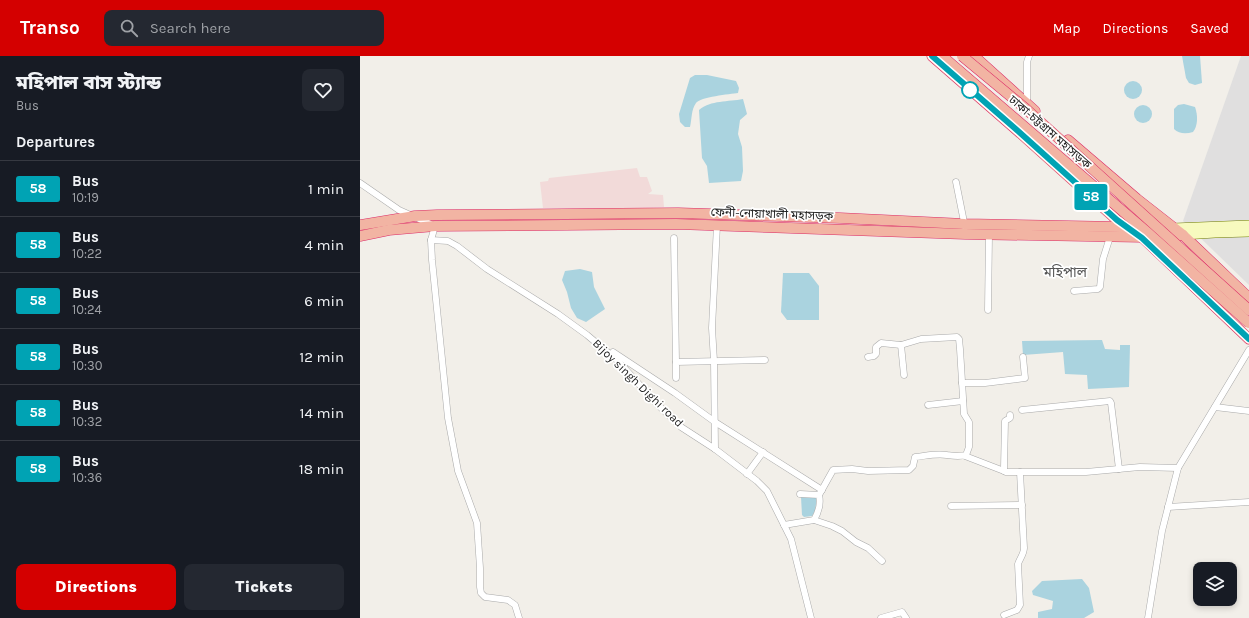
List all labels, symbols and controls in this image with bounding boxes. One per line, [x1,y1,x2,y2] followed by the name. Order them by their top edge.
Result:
[104,10,384,46] search box
[20,17,80,39] text: Transo
[118,17,140,39] icon: search
[150,19,230,37] text: Search here
[1053,20,1081,37] text: Map
[1103,20,1168,37] text: Directions
[1190,20,1229,37] text: Saved
[302,69,344,111] button: heart
[16,72,161,94] text: মহিপাল বাস স্ট্যান্ড
[961,81,979,99] unlabelled marker
[1005,91,1095,172] street label: ঢাকা-চট্টগ্রাম মহাসড়ক
[16,98,39,113] text: Bus
[16,133,95,151] text: Departures
[72,172,99,190] text: Bus
[29,180,47,197] text: 58
[308,180,344,198] text: 1 min
[1073,184,1109,210] line badge: 58
[1082,188,1100,205] text: 58
[72,190,99,205] text: 10:19
[710,204,834,223] street label: ফেনী-নোয়াখালী মহাসড়ক
[72,228,99,246] text: Bus
[29,236,47,253] text: 58
[305,236,344,254] text: 4 min
[72,246,102,261] text: 10:22
[1042,264,1088,281] district label: মহিপাল
[72,284,99,302] text: Bus
[29,292,47,309] text: 58
[304,292,344,310] text: 6 min
[72,302,102,317] text: 10:24
[590,336,686,430] street label: Bijoy singh Dighi road
[72,340,99,358] text: Bus
[29,348,47,365] text: 58
[299,348,344,366] text: 12 min
[72,358,102,373] text: 10:30
[72,396,99,414] text: Bus
[29,404,47,421] text: 58
[300,404,344,422] text: 14 min
[72,414,102,429] text: 10:32
[72,452,99,470] text: Bus
[29,460,47,477] text: 58
[299,460,344,478] text: 18 min
[72,470,102,485] text: 10:36
[1193,562,1237,606] map controls
[1193,562,1237,606] button: layers
[16,564,176,610] button: Directions
[184,564,344,610] button: Tickets

